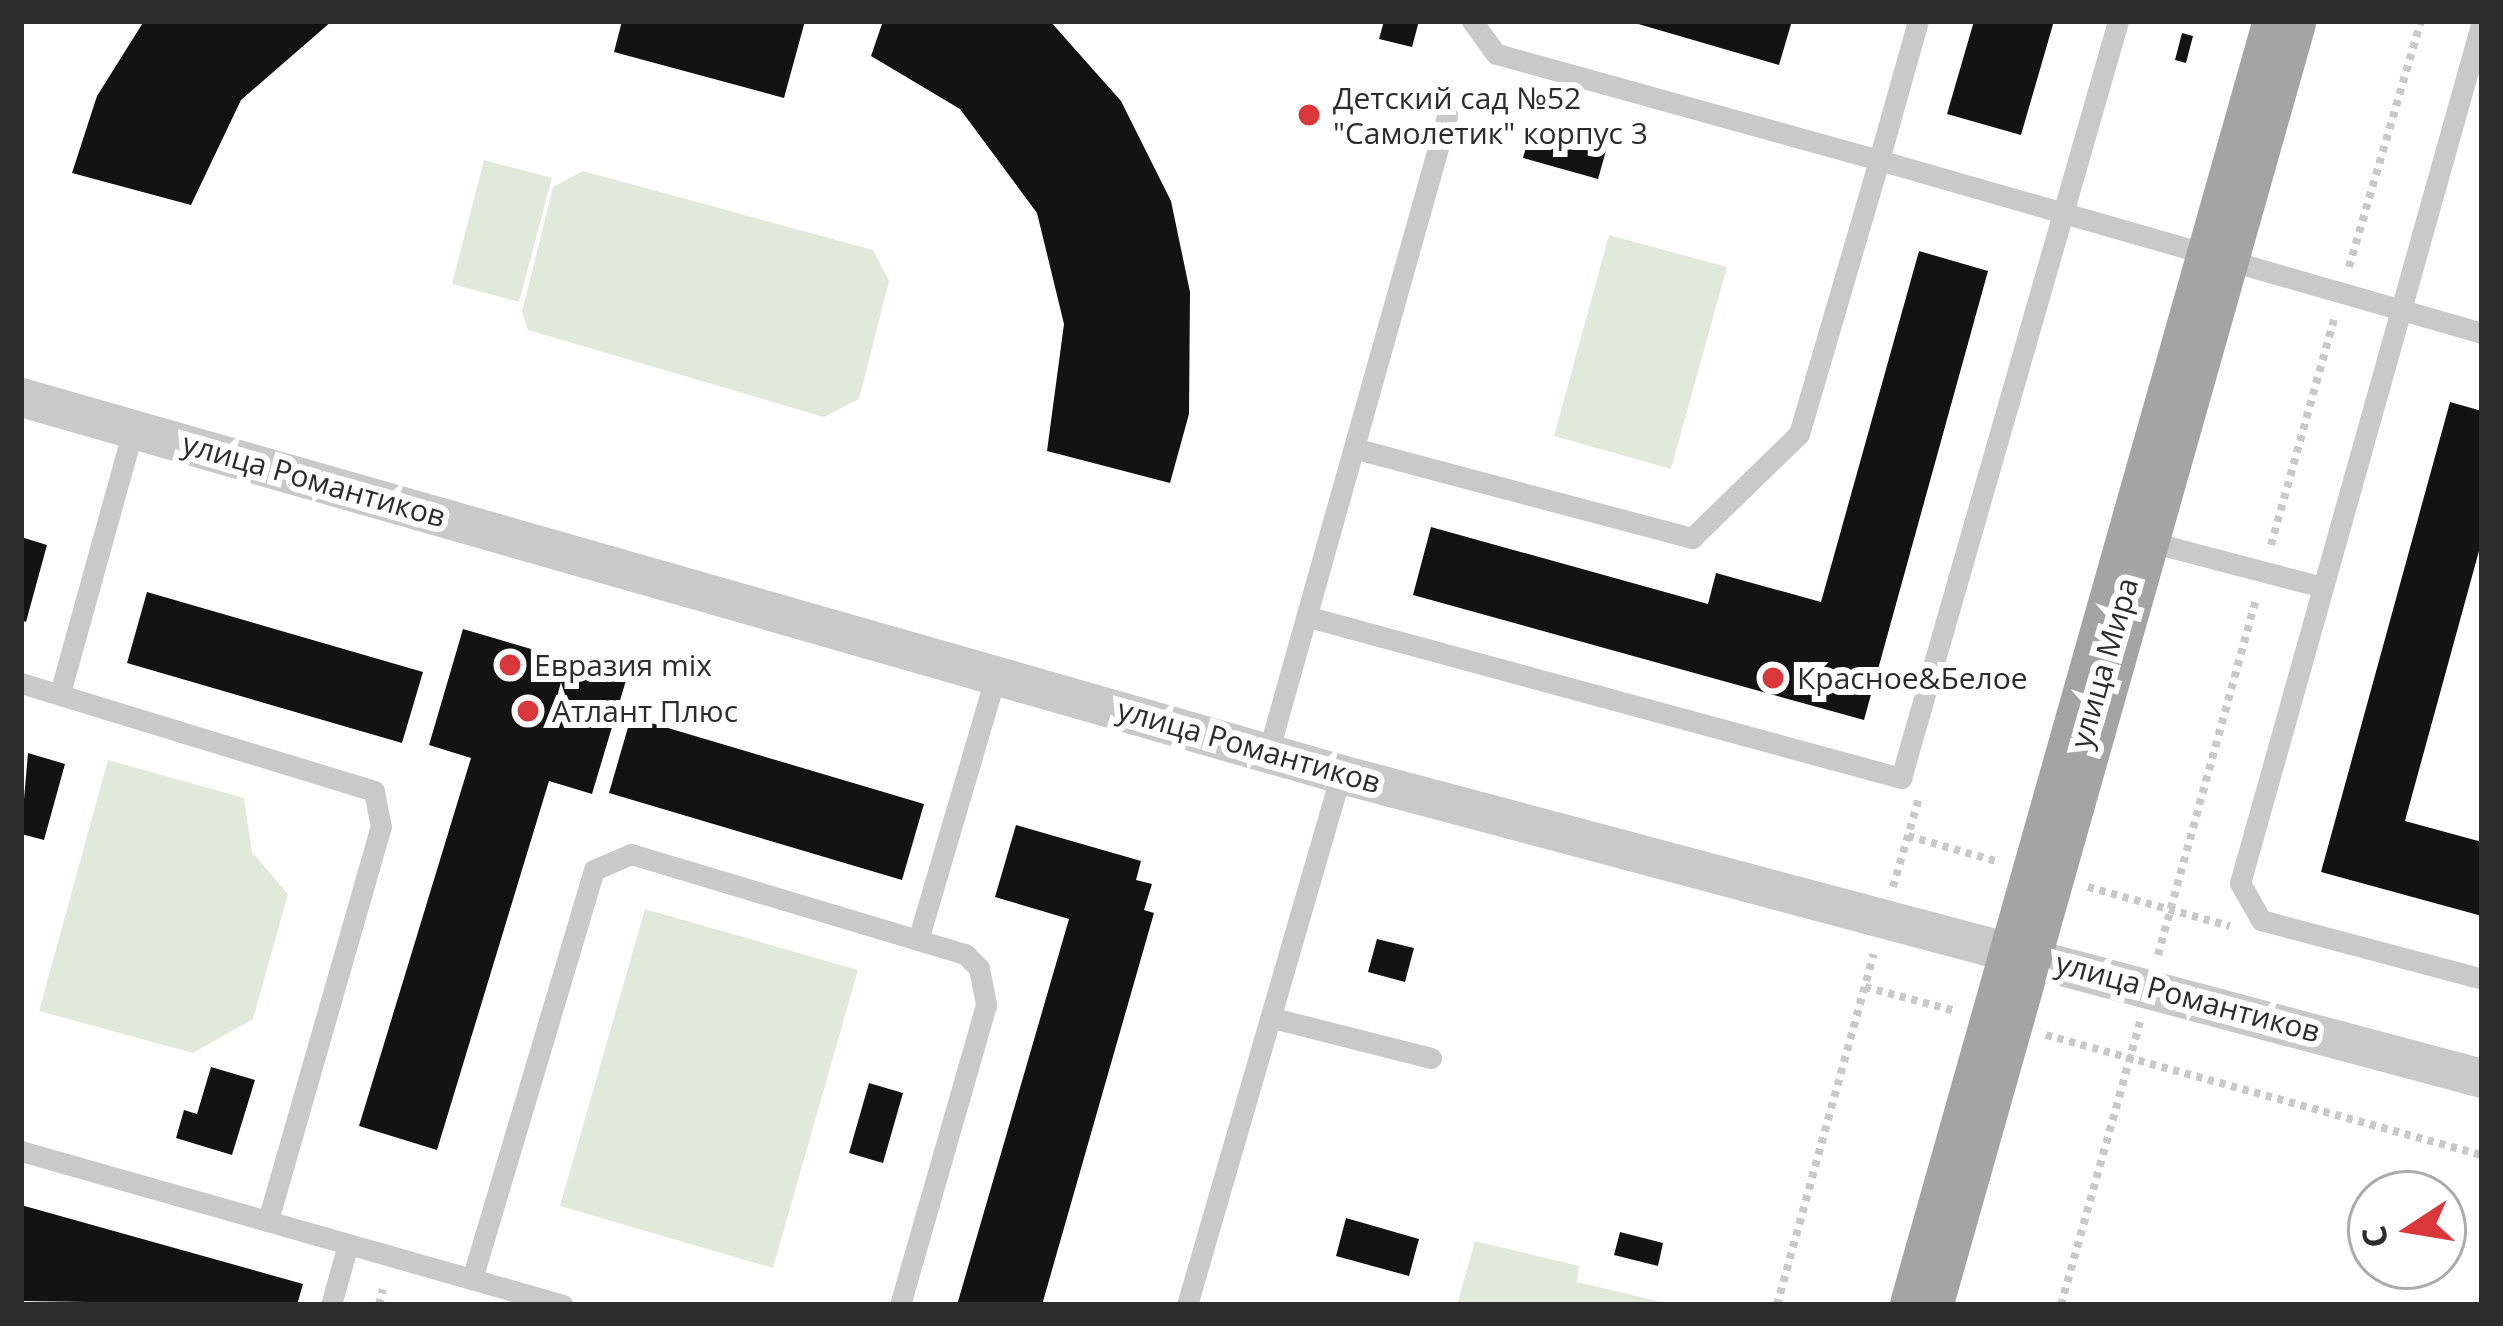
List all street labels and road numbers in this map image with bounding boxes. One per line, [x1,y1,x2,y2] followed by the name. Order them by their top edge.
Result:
[178,425,450,535] street label: улица Романтиков
[2062,574,2146,752] street label: улица Мира
[1113,691,1385,801] street label: улица Романтиков
[2052,944,2324,1050] street label: улица Романтиков

